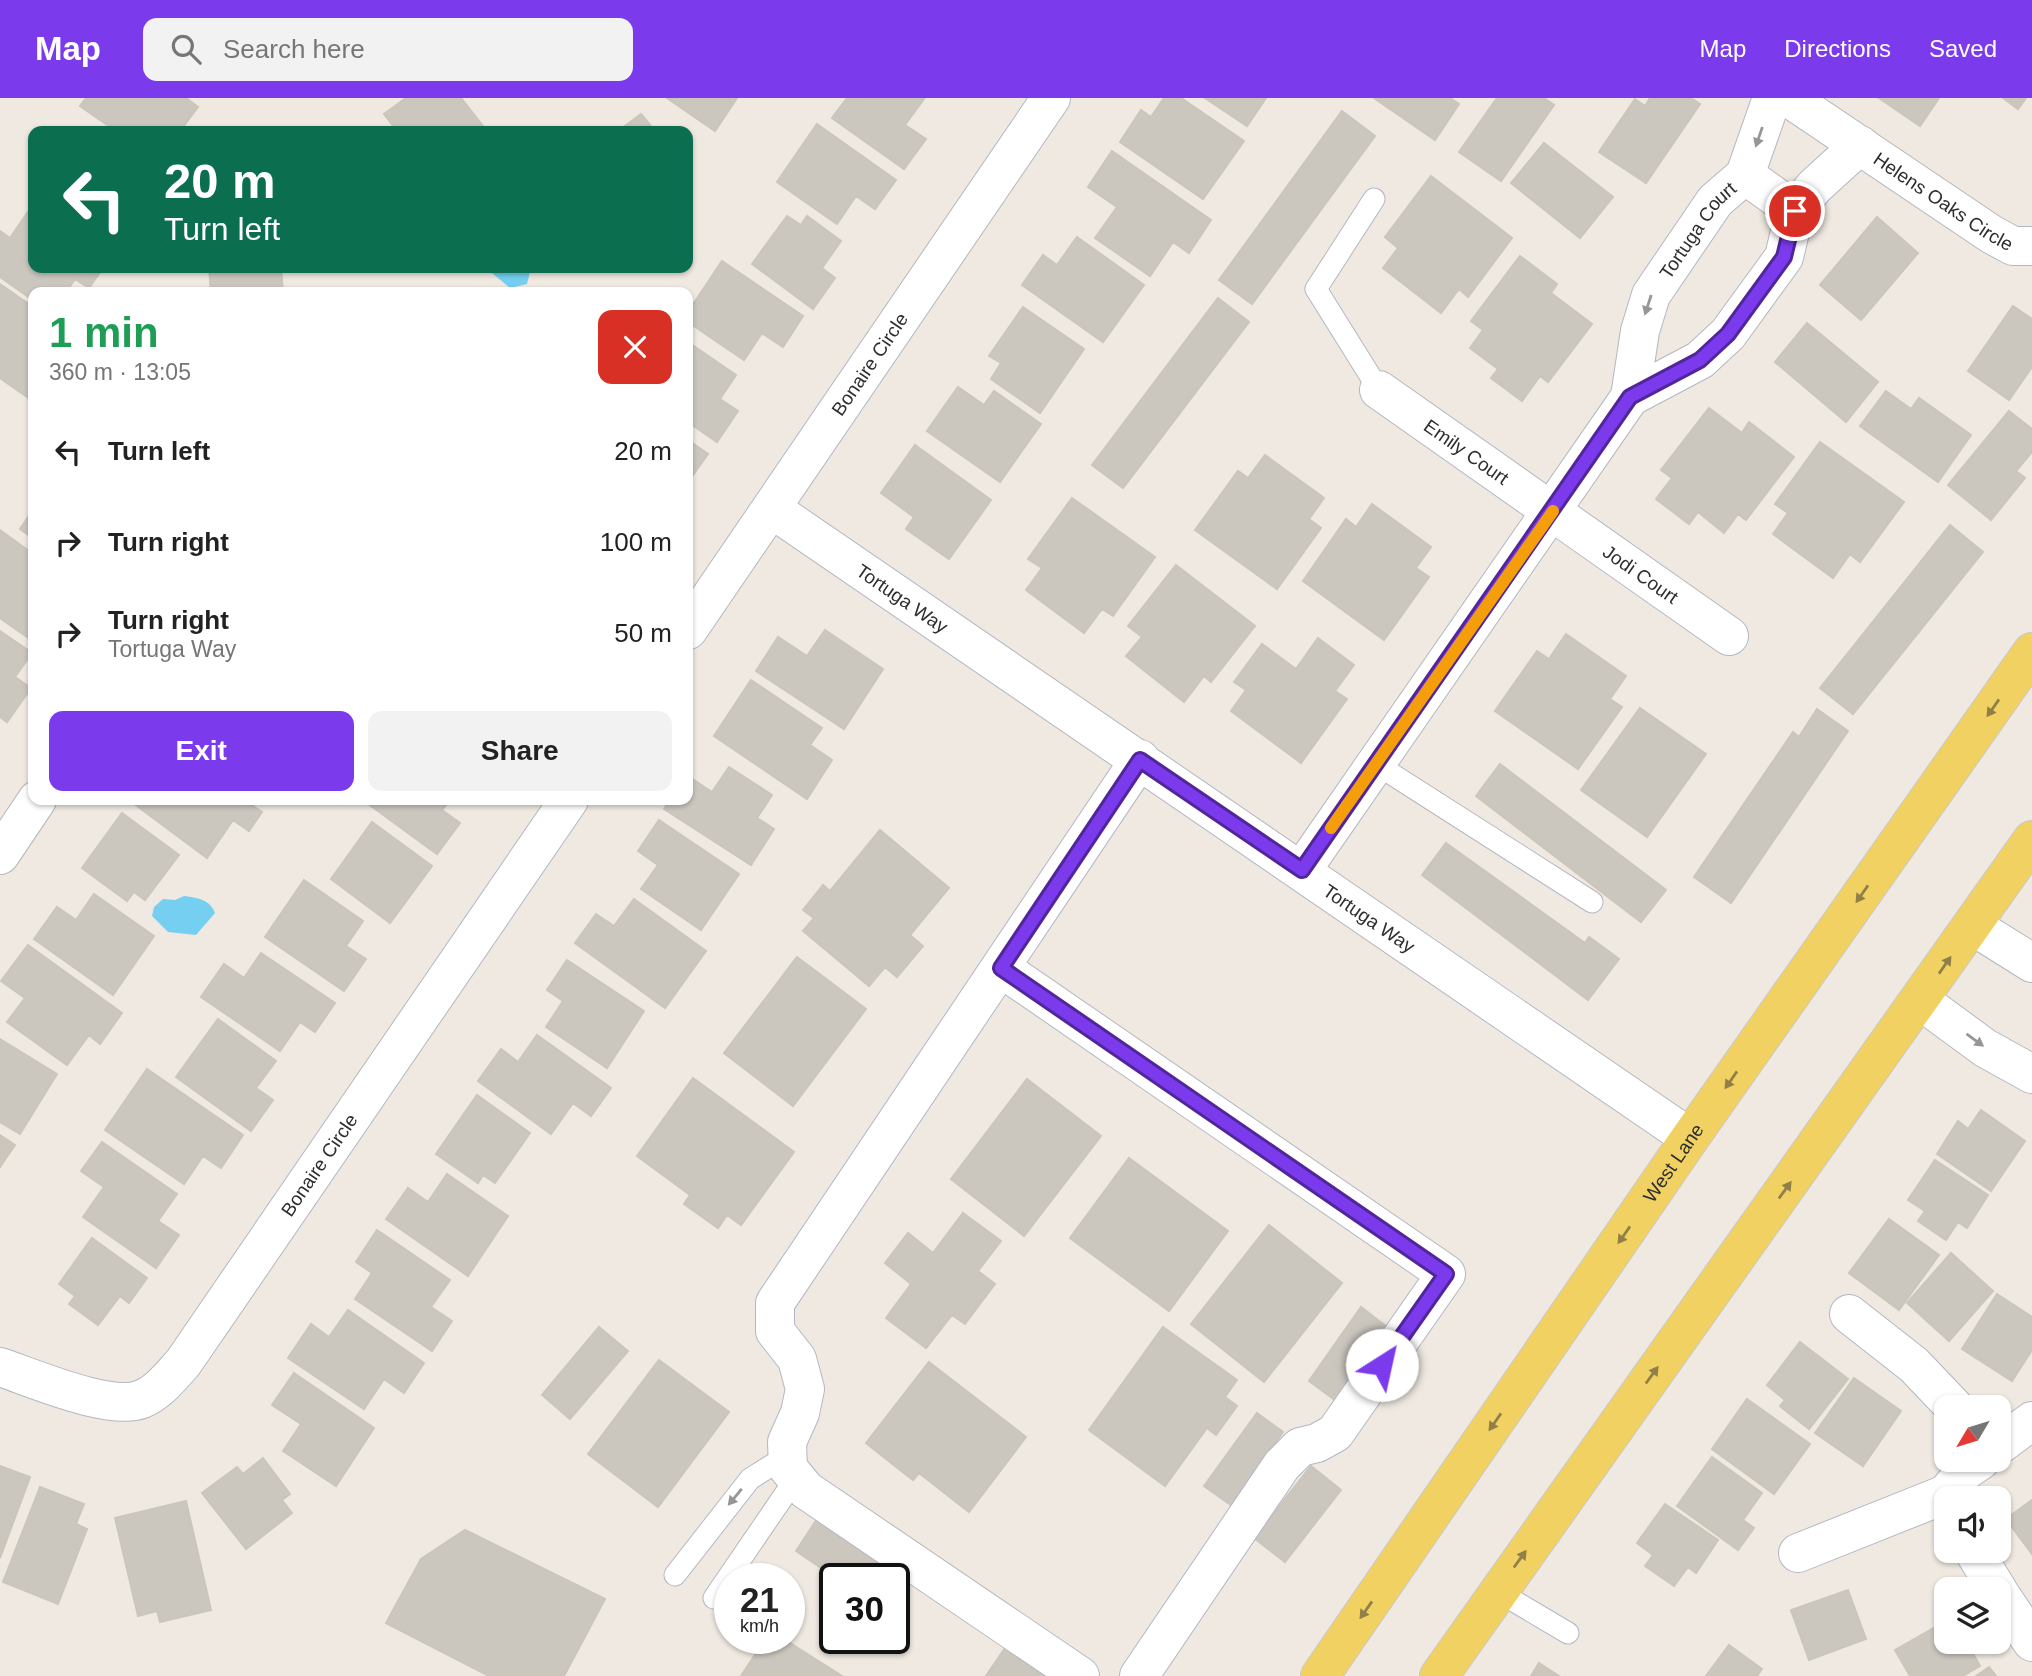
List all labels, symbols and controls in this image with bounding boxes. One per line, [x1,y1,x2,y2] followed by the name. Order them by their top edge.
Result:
[143,18,633,81] search box
[35,30,101,67] text: Map
[167,30,205,68] icon: search
[223,34,365,64] text: Search here
[1700,35,1746,62] text: Map
[1784,35,1891,62] text: Directions
[1929,35,1997,62] text: Saved
[1753,126,1763,147] one-way arrow
[1870,148,2017,255] street label: Helens Oaks Circle
[49,154,140,245] icon: left
[164,154,276,208] text: 20 m
[1655,177,1741,283] street label: Tortuga Court
[1765,181,1825,241] pin
[1776,192,1814,230] icon: arrive
[164,211,280,247] text: Turn left
[1643,295,1653,316] one-way arrow
[49,309,159,356] text: 1 min
[828,309,912,420] street label: Bonaire Circle
[598,310,672,384] button: close
[49,359,191,385] text: 360 m · 13:05
[1420,415,1513,489] street label: Emily Court
[49,433,87,471] icon: left
[108,436,210,466] text: Turn left
[614,436,672,466] text: 20 m
[49,524,87,562] icon: right
[108,527,229,557] text: Turn right
[600,527,672,557] text: 100 m
[1599,541,1683,608] street label: Jodi Court
[852,560,952,638] street label: Tortuga Way
[108,605,229,635] text: Turn right
[49,615,87,653] icon: right
[614,618,672,648] text: 50 m
[108,636,236,662] text: Tortuga Way
[1986,699,2000,717] one-way arrow
[49,711,354,791] button: Exit
[368,711,672,791] button: Share
[1319,880,1419,958] street label: Tortuga Way
[1855,885,1869,903] one-way arrow
[1938,956,1952,974] one-way arrow
[1965,1033,1984,1047] one-way arrow
[1724,1071,1738,1089] one-way arrow
[277,1110,362,1220] street label: Bonaire Circle
[1639,1120,1708,1206] street label: West Lane
[1778,1181,1792,1199] one-way arrow
[1617,1225,1630,1245] one-way arrow
[1345,1328,1419,1402] position arrow
[1645,1366,1659,1384] one-way arrow
[1934,1395,2011,1472] north arrow
[1934,1395,2011,1654] map controls
[1488,1413,1502,1431] one-way arrow
[1934,1486,2011,1563] button: sound
[727,1488,743,1506] one-way arrow
[1512,1550,1526,1568] one-way arrow
[819,1563,910,1654] speed limit sign: 30
[1934,1577,2011,1654] button: layers
[740,1580,779,1619] text: 21
[1359,1601,1373,1619] one-way arrow
[740,1616,779,1636] text: km/h

